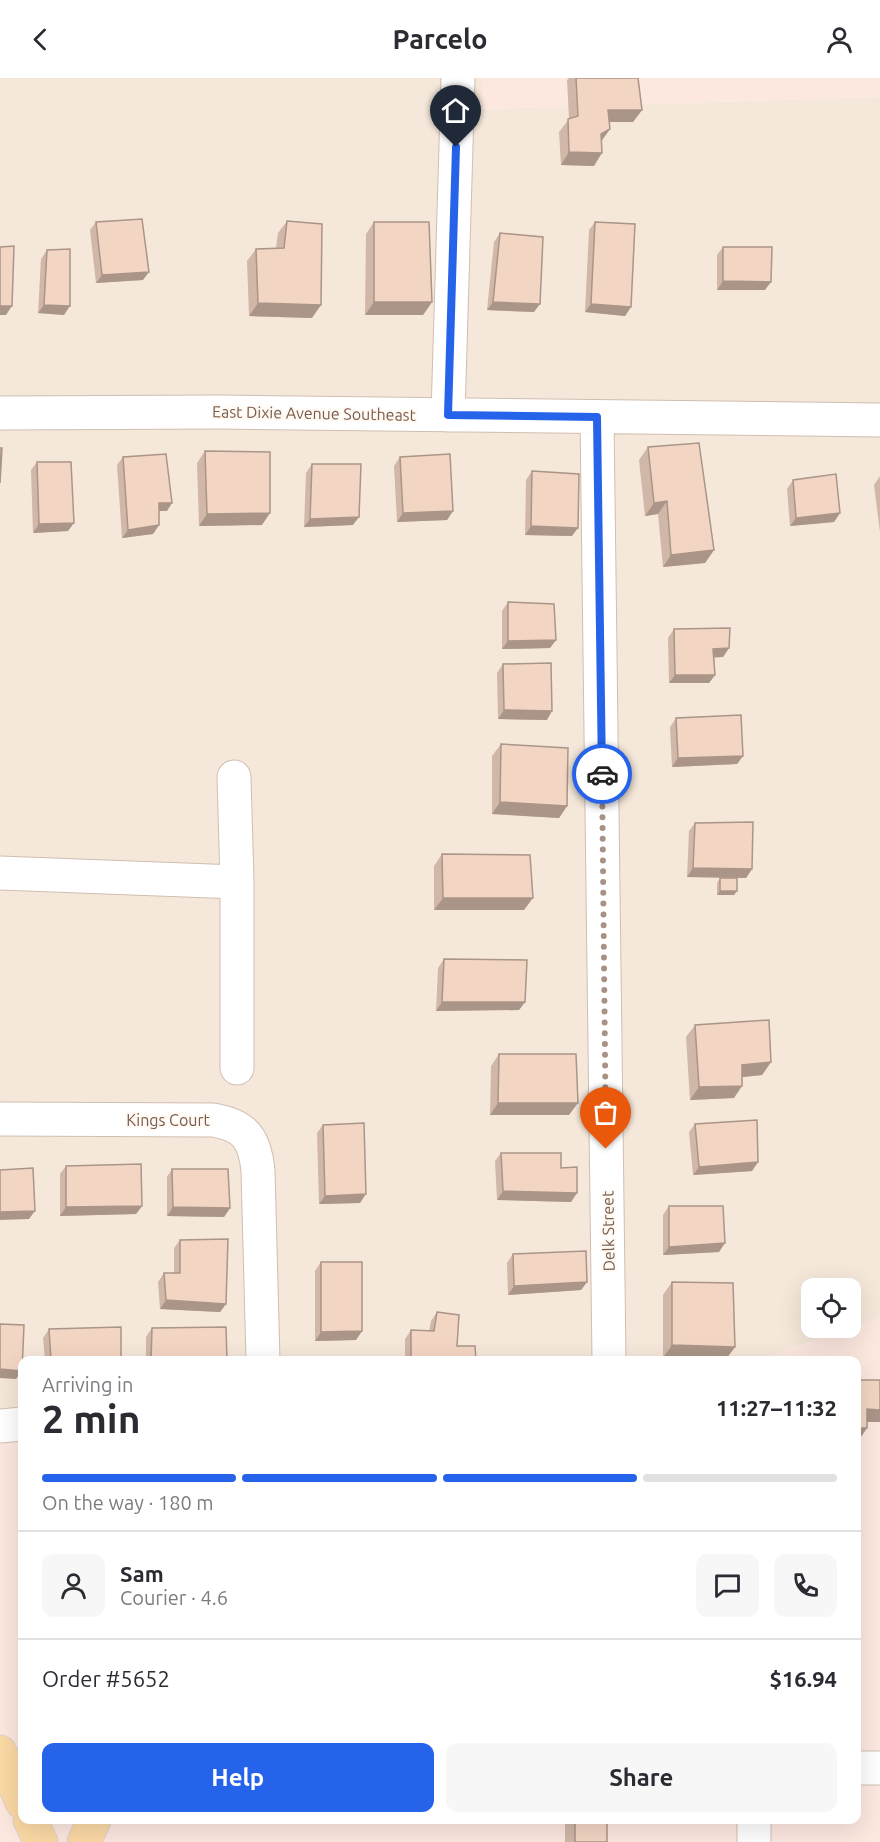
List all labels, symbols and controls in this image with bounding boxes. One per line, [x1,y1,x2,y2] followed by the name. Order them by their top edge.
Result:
[24,23,57,56] icon: back
[823,23,856,56] icon: person
[393,24,487,54] text: Parcelo
[430,85,481,147] pin
[439,94,472,127] icon: home
[212,402,417,424] street label: East Dixie Avenue Southeast
[572,744,632,804] courier
[586,758,619,791] icon: car
[580,1087,631,1149] pin
[589,1096,622,1129] icon: bag
[126,1111,210,1129] street label: Kings Court
[598,1190,618,1272] street label: Delk Street
[801,1278,861,1338] map controls
[801,1278,861,1338] button: locate
[42,1373,133,1396] text: Arriving in
[716,1395,837,1420] text: 11:27–11:32
[42,1397,141,1440] text: 2 min
[42,1491,214,1514] text: On the way · 180 m
[42,1554,105,1617] button: person
[696,1554,759,1617] button: chat
[774,1554,837,1617] button: phone
[120,1561,164,1586] text: Sam
[120,1586,228,1609] text: Courier · 4.6
[42,1666,170,1691] text: Order #5652
[770,1666,837,1691] text: $16.94
[42,1743,434,1812] button: Help
[446,1743,837,1812] button: Share

